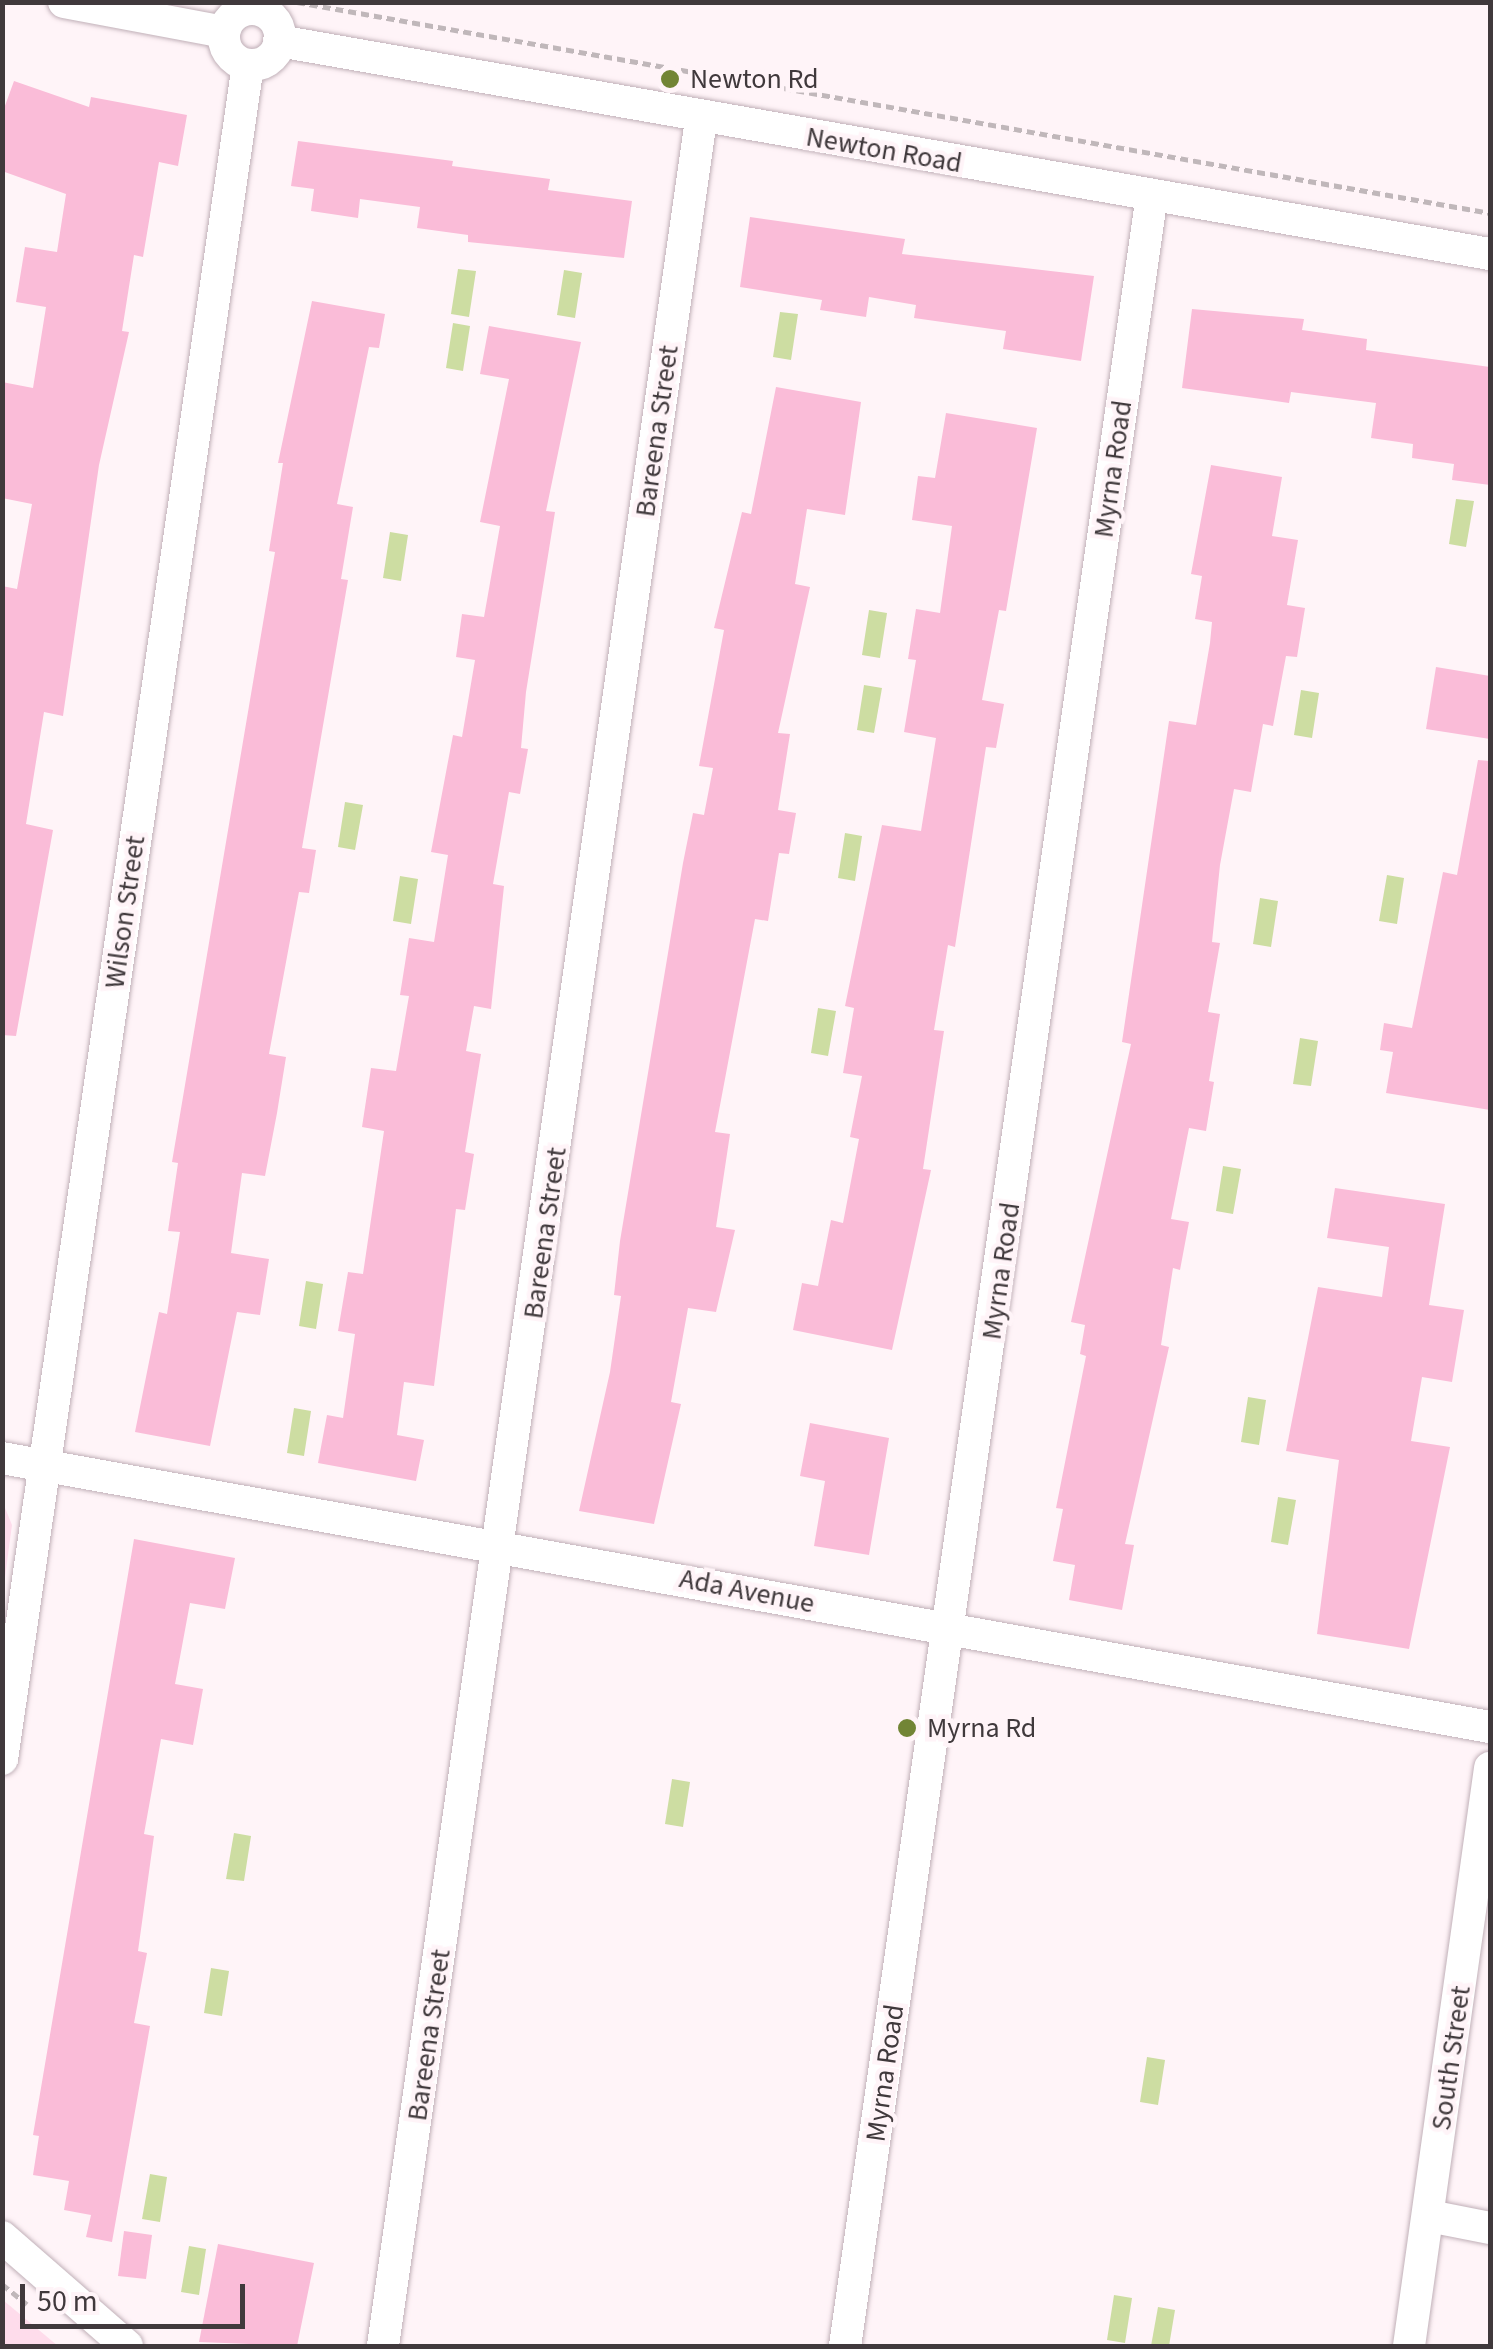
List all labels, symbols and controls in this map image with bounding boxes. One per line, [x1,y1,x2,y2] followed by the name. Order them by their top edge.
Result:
[690,62,819,96] place label: Newton Rd
[659,68,681,90] marker: Newton Rd
[804,120,964,180] street label: Newton Road
[628,343,686,519] street label: Bareena Street
[1087,398,1139,540] street label: Myrna Road
[98,833,152,991] street label: Wilson Street
[516,1145,574,1321] street label: Bareena Street
[975,1200,1027,1342] street label: Myrna Road
[677,1561,817,1621] street label: Ada Avenue
[927,1711,1036,1745] place label: Myrna Rd
[896,1717,918,1739] marker: Myrna Rd
[400,1947,458,2123] street label: Bareena Street
[1424,1983,1478,2133] street label: South Street
[859,2002,911,2144] street label: Myrna Road
[25,2264,250,2326] scale bar
[37,2280,98,2323] text: 50 m

